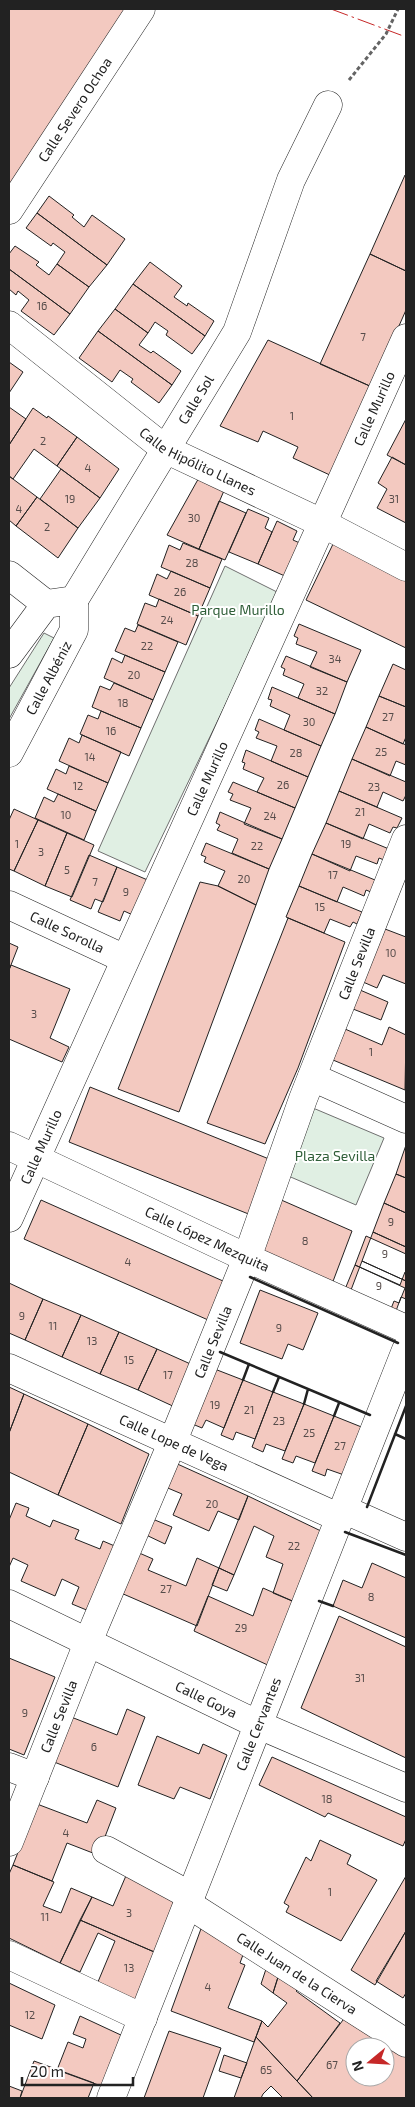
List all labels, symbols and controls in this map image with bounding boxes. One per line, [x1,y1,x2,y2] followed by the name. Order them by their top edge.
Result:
[34,54,115,165] street label: Calle Severo Ochoa
[37,299,47,312] house number: 16
[360,330,366,343] house number: 7
[349,368,398,448] street label: Calle Murillo
[174,371,217,427] street label: Calle Sol
[290,409,294,422] house number: 1
[137,423,259,499] street label: Calle Hipólito Llanes
[40,434,46,447] house number: 2
[85,461,92,474] house number: 4
[65,492,75,505] house number: 19
[389,492,399,505] house number: 31
[16,502,23,515] house number: 4
[188,511,200,524] house number: 30
[44,520,50,533] house number: 2
[186,556,198,569] house number: 28
[174,585,186,598] house number: 26
[191,601,285,618] park label: Parque Murillo
[161,613,174,626] house number: 24
[22,638,75,718] street label: Calle Albéniz
[141,639,153,652] house number: 22
[329,652,342,665] house number: 34
[128,668,140,681] house number: 20
[316,684,328,697] house number: 32
[117,696,129,709] house number: 18
[382,710,394,723] house number: 27
[303,715,315,728] house number: 30
[106,724,116,737] house number: 16
[182,738,231,819] street label: Calle Murillo
[375,745,387,758] house number: 25
[290,746,302,759] house number: 28
[84,750,96,763] house number: 14
[277,778,289,791] house number: 26
[73,779,83,792] house number: 12
[368,780,380,793] house number: 23
[355,805,365,818] house number: 21
[60,808,72,821] house number: 10
[264,809,277,822] house number: 24
[15,837,19,850] house number: 1
[341,837,351,850] house number: 19
[251,839,263,852] house number: 22
[38,845,44,858] house number: 3
[64,863,70,876] house number: 5
[328,868,338,881] house number: 17
[238,872,250,885] house number: 20
[92,875,98,888] house number: 7
[123,885,129,898] house number: 9
[315,900,325,913] house number: 15
[27,907,107,956] street label: Calle Sorolla
[334,924,378,1002] street label: Calle Sevilla
[385,946,397,959] house number: 10
[31,1007,37,1020] house number: 3
[369,1045,373,1058] house number: 1
[16,1107,65,1187] street label: Calle Murillo
[295,1147,375,1164] park label: Plaza Sevilla
[143,1202,272,1275] street label: Calle López Mezquita
[388,1215,394,1228] house number: 9
[302,1234,308,1247] house number: 8
[382,1247,388,1260] house number: 9
[125,1255,132,1268] house number: 4
[376,1279,382,1292] house number: 9
[190,1303,235,1381] street label: Calle Sevilla
[19,1309,25,1322] house number: 9
[49,1319,57,1332] house number: 11
[276,1321,282,1334] house number: 9
[87,1334,97,1347] house number: 13
[124,1353,134,1366] house number: 15
[163,1368,173,1381] house number: 17
[210,1398,220,1411] house number: 19
[244,1403,254,1416] house number: 21
[117,1410,231,1474] street label: Calle Lope de Vega
[273,1414,285,1427] house number: 23
[303,1426,315,1439] house number: 25
[334,1439,346,1452] house number: 27
[206,1497,218,1510] house number: 20
[288,1539,300,1552] house number: 22
[160,1582,172,1595] house number: 27
[368,1590,374,1603] house number: 8
[235,1621,247,1634] house number: 29
[355,1671,365,1684] house number: 31
[232,1675,284,1773] street label: Calle Cervantes
[36,1677,80,1755] street label: Calle Sevilla
[173,1677,240,1721] street label: Calle Goya
[22,1706,28,1719] house number: 9
[91,1740,97,1753] house number: 6
[321,1792,333,1805] house number: 18
[63,1826,70,1839] house number: 4
[328,1885,332,1898] house number: 1
[126,1906,132,1919] house number: 3
[41,1910,49,1923] house number: 11
[234,1928,360,2018] street label: Calle Juan de la Cierva
[124,1961,134,1974] house number: 13
[205,1980,212,1993] house number: 4
[25,2008,35,2021] house number: 12
[345,2037,395,2087] north arrow
[22,2054,134,2086] scale bar
[326,2058,338,2071] house number: 67
[348,2059,367,2074] text: N
[30,2062,64,2080] text: 20 m
[260,2063,272,2076] house number: 65

